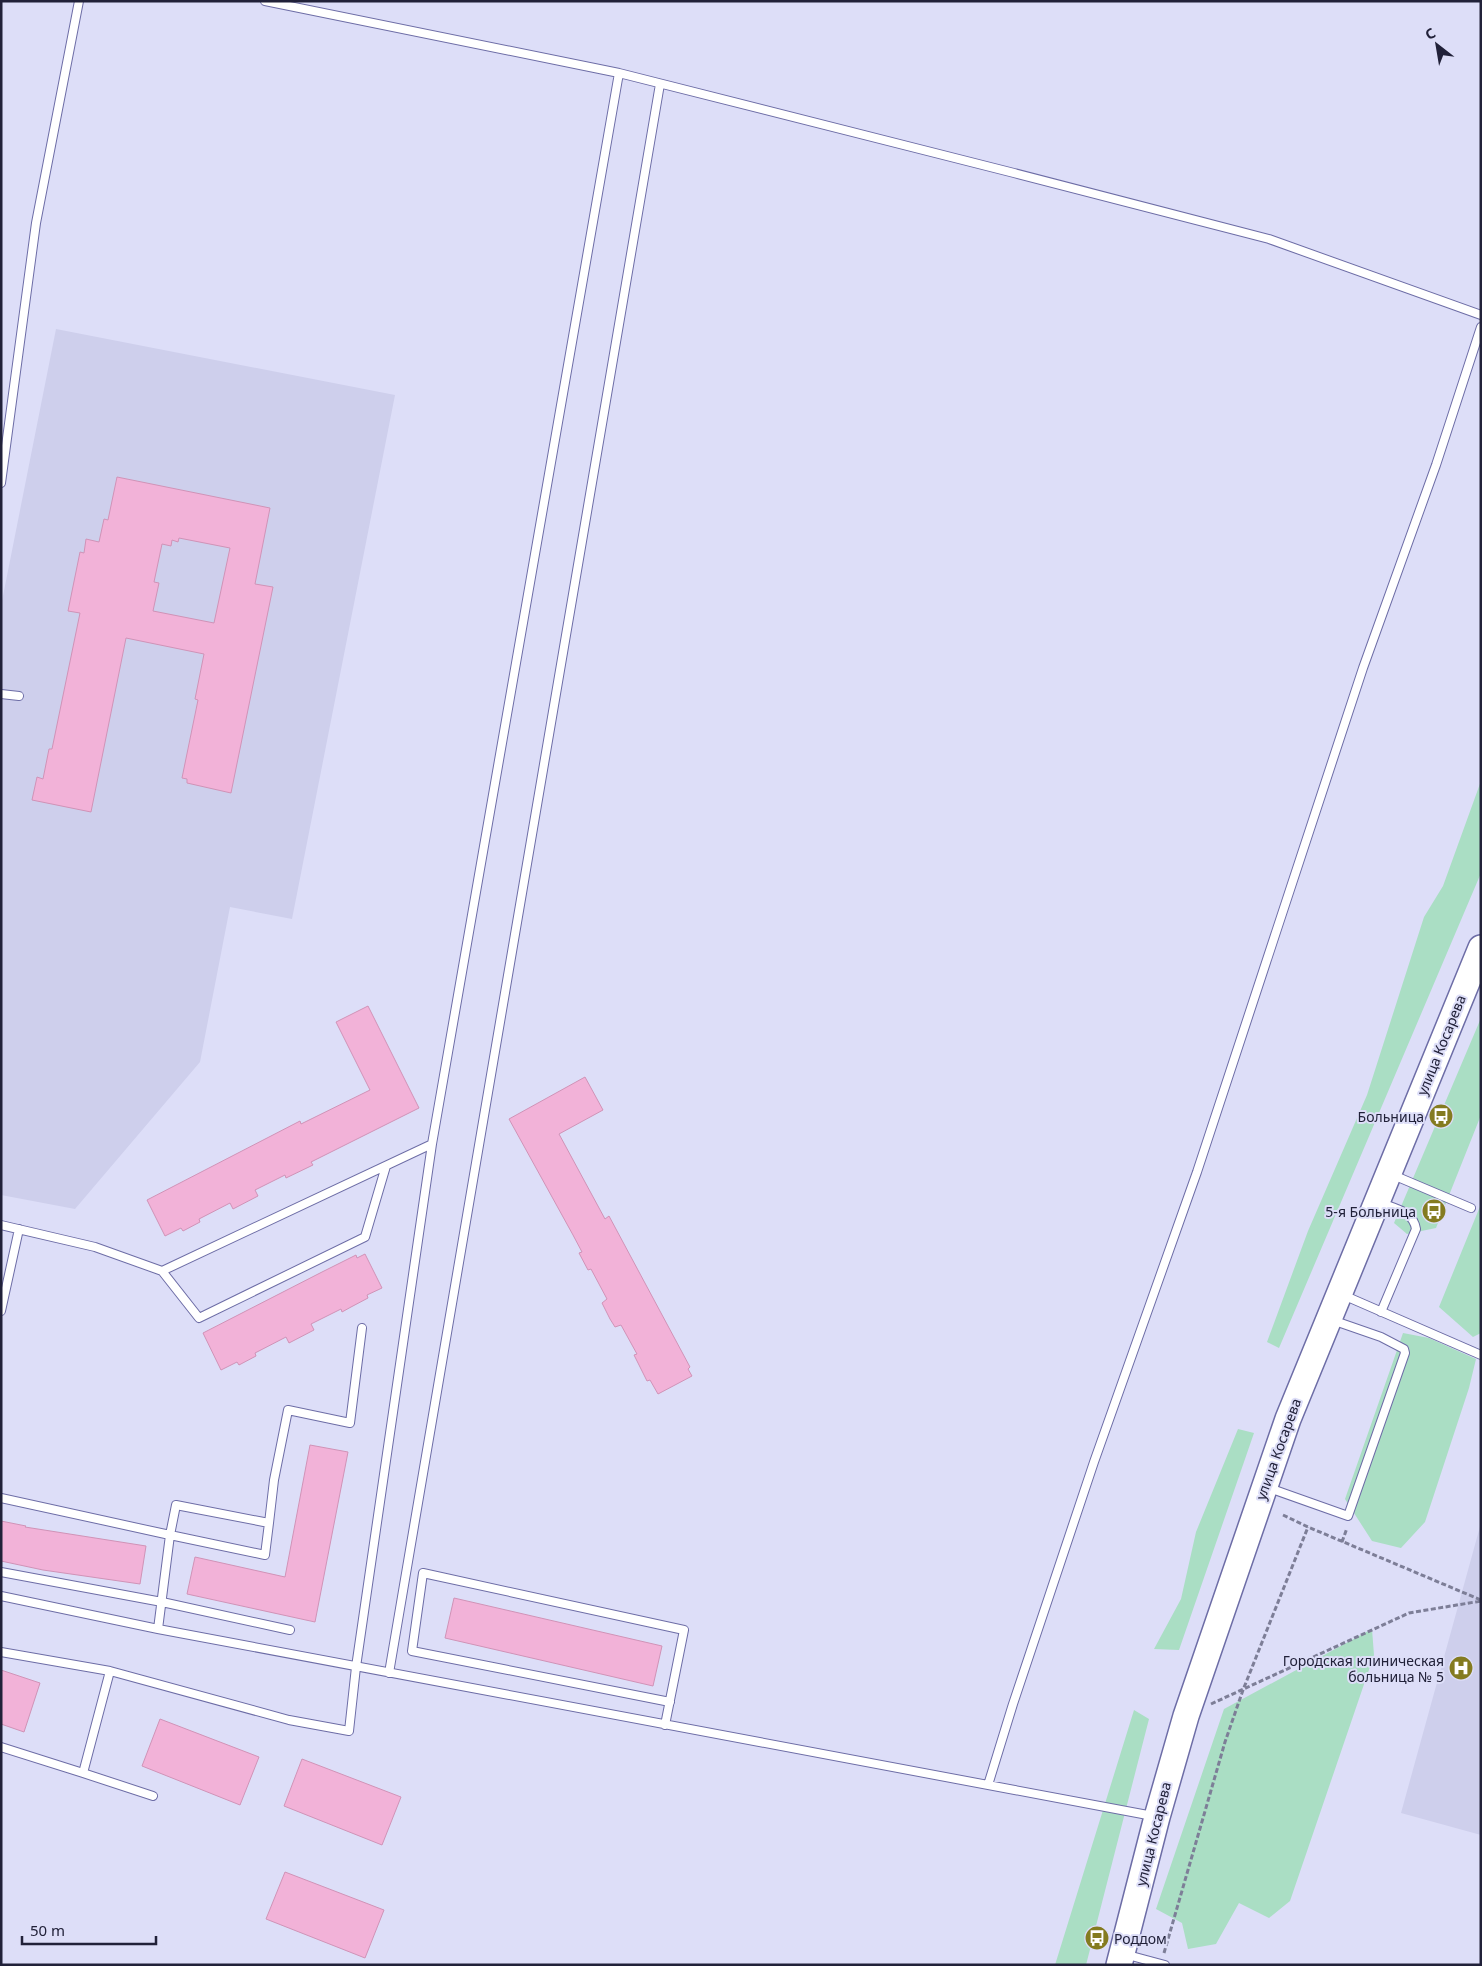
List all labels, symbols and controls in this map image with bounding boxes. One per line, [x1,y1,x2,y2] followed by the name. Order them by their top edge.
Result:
[1412,20,1462,70] north arrow
[1421,23,1439,44] text: С
[1412,992,1470,1098] street label: улица Косарева
[1428,1103,1454,1129] bus stop icon: Больница
[1358,1107,1424,1126] place label: Больница
[1421,1198,1447,1224] bus stop icon: 5-я Больница
[1325,1202,1416,1221] place label: 5-я Больница
[1251,1396,1305,1502] street label: улица Косарева
[1283,1651,1444,1686] place label: Городская клиническая больница № 5
[1448,1655,1474,1681] hospital icon: Городская клиническая больница № 5
[1131,1780,1175,1888] street label: улица Косарева
[22,1914,156,1946] scale bar
[30,1920,65,1940] text: 50 m
[1084,1925,1110,1951] bus stop icon: Роддом
[1114,1929,1167,1948] place label: Роддом

